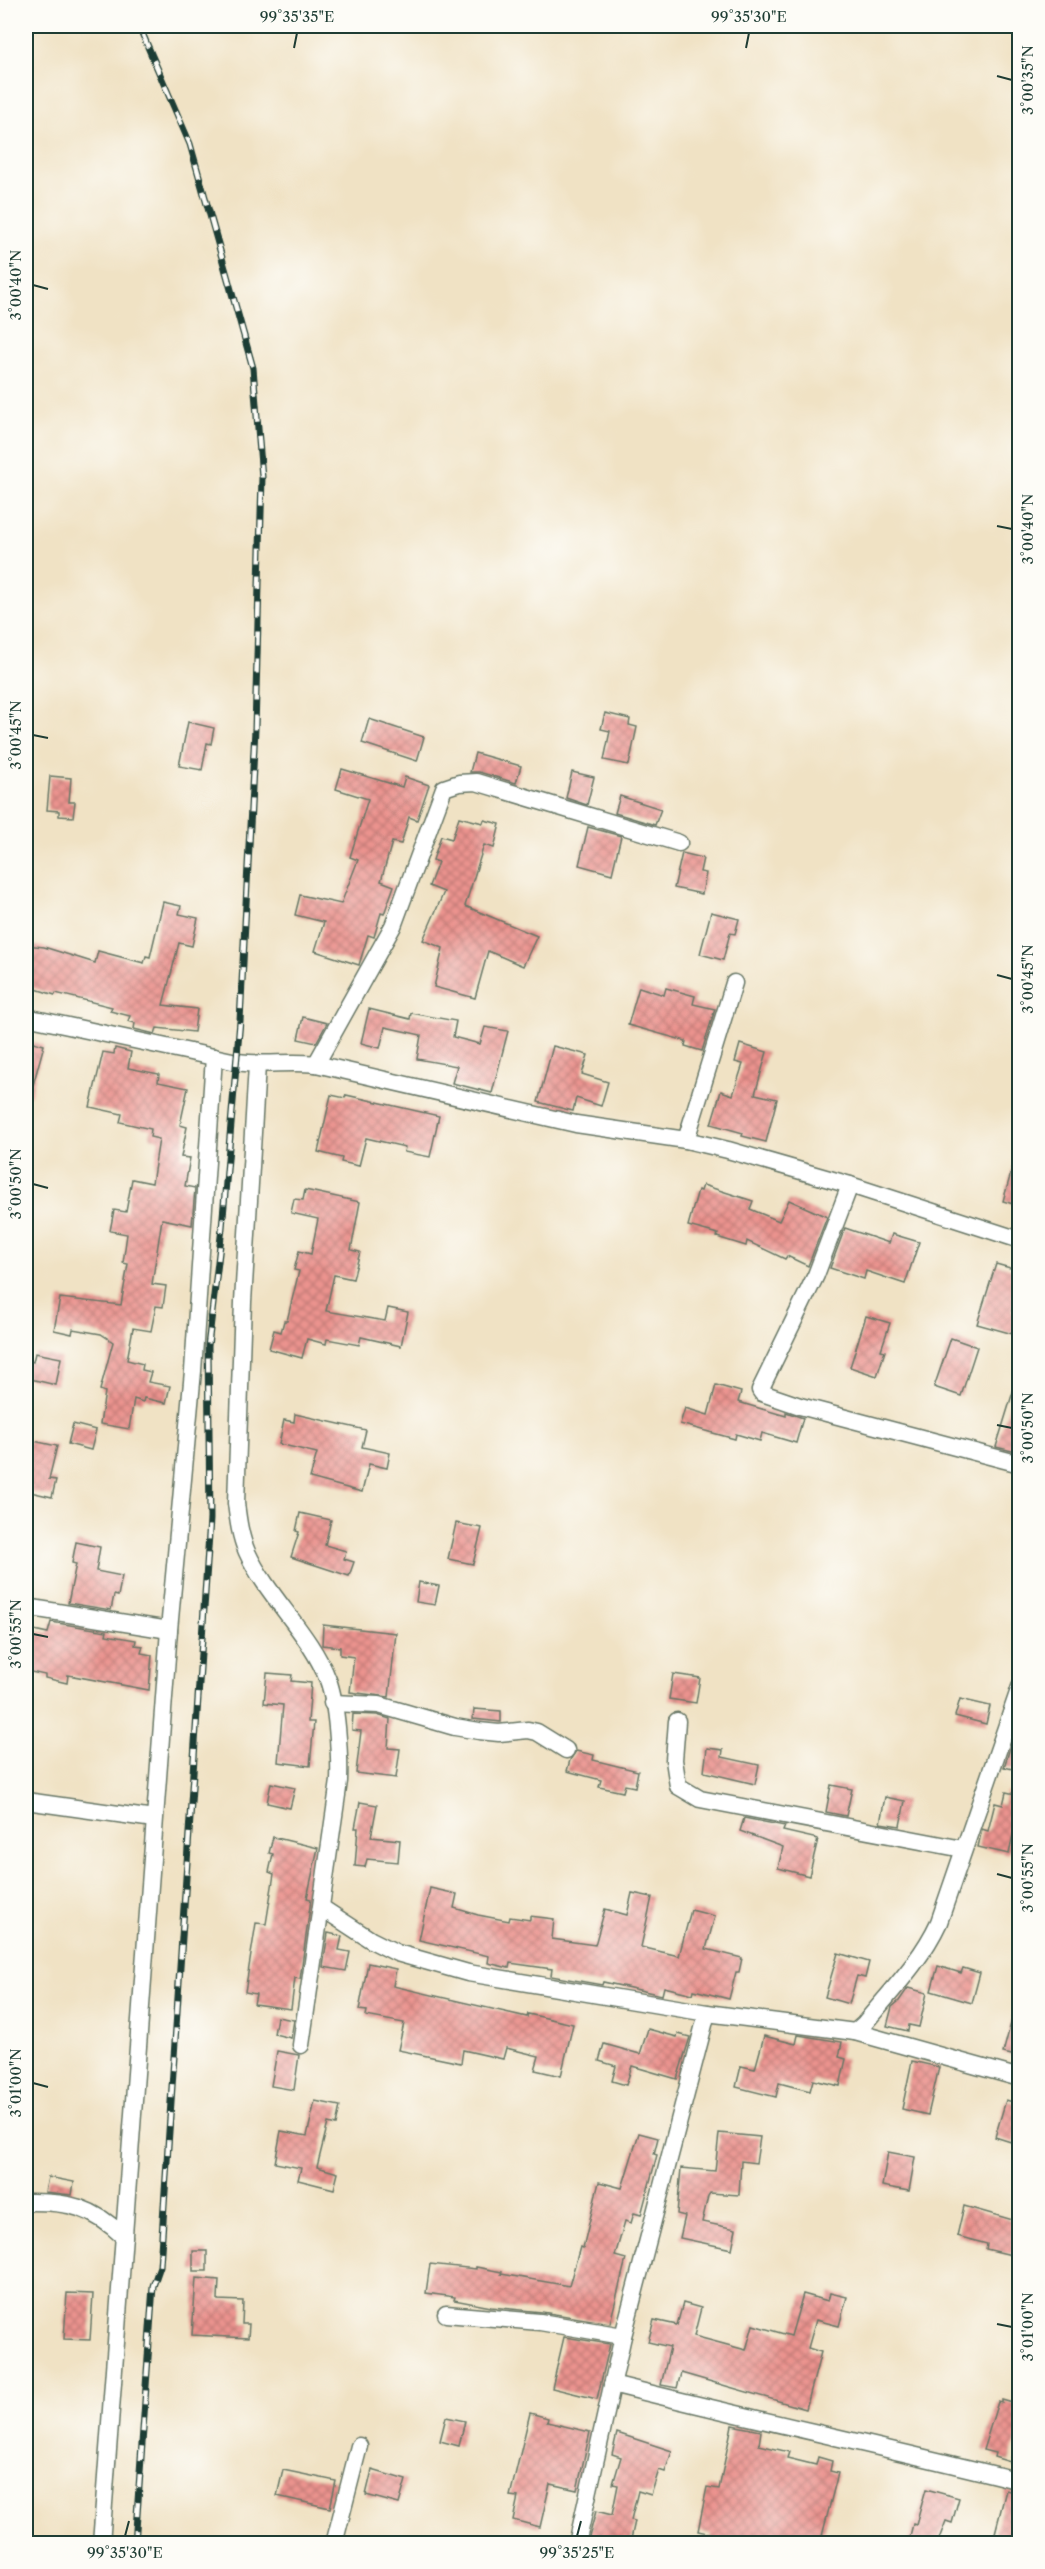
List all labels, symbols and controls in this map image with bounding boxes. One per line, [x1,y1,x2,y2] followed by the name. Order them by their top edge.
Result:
[260,7,334,26] text: 99°35'35"E
[711,7,787,26] text: 99°35'30"E
[1018,45,1037,115] text: 3°00'35"N
[6,250,25,320] text: 3°00'40"N
[1018,494,1037,564] text: 3°00'40"N
[6,700,25,770] text: 3°00'45"N
[1018,944,1037,1014] text: 3°00'45"N
[6,1148,25,1220] text: 3°00'50"N
[1018,1392,1037,1464] text: 3°00'50"N
[6,1599,25,1669] text: 3°00'55"N
[1018,1843,1037,1913] text: 3°00'55"N
[6,2048,25,2118] text: 3°01'00"N
[1018,2292,1037,2362] text: 3°01'00"N
[87,2543,163,2562] text: 99°35'30"E
[540,2543,614,2562] text: 99°35'25"E

